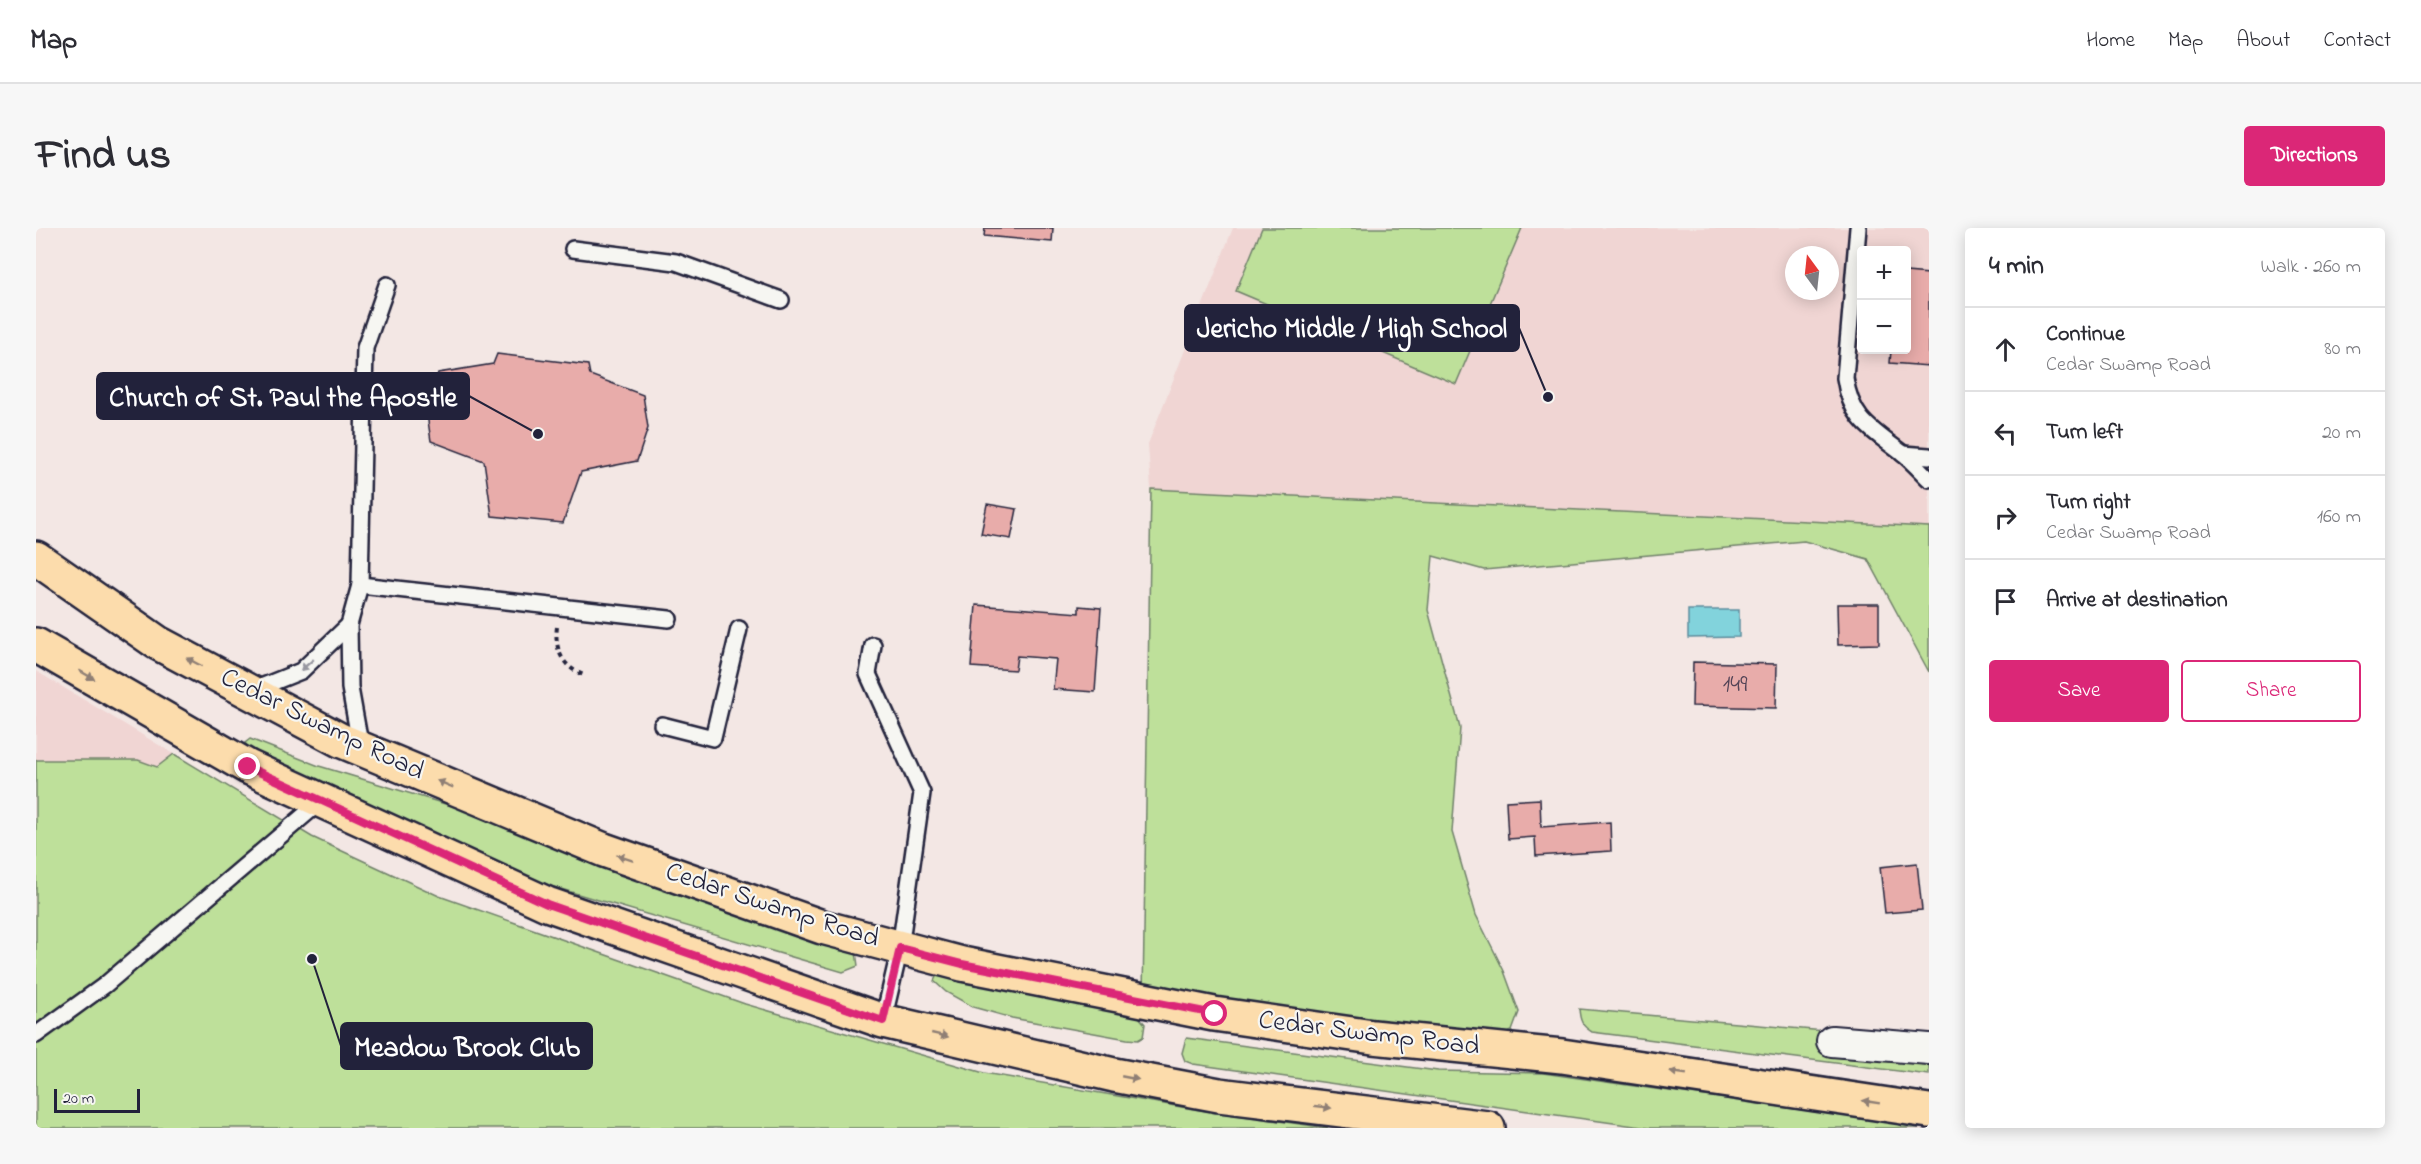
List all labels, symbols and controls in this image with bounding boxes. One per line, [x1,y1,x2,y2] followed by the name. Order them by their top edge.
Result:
[30,21,77,62] text: Map
[2086,26,2135,56] text: Home
[2168,26,2203,56] text: Map
[2236,26,2290,56] text: About
[2323,26,2391,56] text: Contact
[36,126,171,187] text: Find us
[2244,126,2385,186] button: Directions
[1785,246,1839,300] north arrow
[1857,246,1911,354] map controls
[1857,246,1911,300] button: +
[1989,248,2044,286] text: 4 min
[2260,253,2361,282] text: Walk · 260 m
[1857,300,1911,354] button: −
[1185,305,1519,351] callout: Jericho Middle / High School
[1197,310,1508,352] text: Jericho Middle / High School
[2046,319,2125,351] text: Continue
[1989,333,2022,366] icon: ahead
[2324,335,2361,364] text: 80 m
[2046,351,2211,380] text: Cedar Swamp Road
[97,373,469,419] callout: Church of St. Paul the Apostle
[109,379,459,420] text: Church of St. Paul the Apostle
[1989,417,2022,450] icon: left
[2046,417,2123,449] text: Turn left
[2322,419,2361,448] text: 20 m
[2046,487,2131,519] text: Turn right
[1989,501,2022,534] icon: right
[2317,503,2361,532] text: 160 m
[2046,519,2211,548] text: Cedar Swamp Road
[1989,585,2022,618] icon: arrive
[2046,585,2228,617] text: Arrive at destination
[185,657,202,667] one-way arrow
[299,658,314,672] one-way arrow
[213,659,431,791] street label: Cedar Swamp Road
[1989,660,2169,722] button: Save
[2181,660,2361,722] button: Share
[1723,668,1748,703] house number: 149
[79,669,95,680] one-way arrow
[234,753,260,779] route end
[436,779,454,788] one-way arrow
[616,852,634,862] one-way arrow
[660,853,884,959] street label: Cedar Swamp Road
[1201,1000,1227,1026] route start
[1256,1001,1482,1067] street label: Cedar Swamp Road
[341,1023,592,1069] callout: Meadow Brook Club
[354,1029,580,1070] text: Meadow Brook Club
[930,1030,949,1040] one-way arrow
[1669,1069,1688,1078] one-way arrow
[1120,1074,1139,1083] one-way arrow
[54,1086,140,1114] scale bar
[63,1087,94,1111] text: 20 m
[1862,1098,1881,1107] one-way arrow
[1313,1102,1332,1112] one-way arrow

